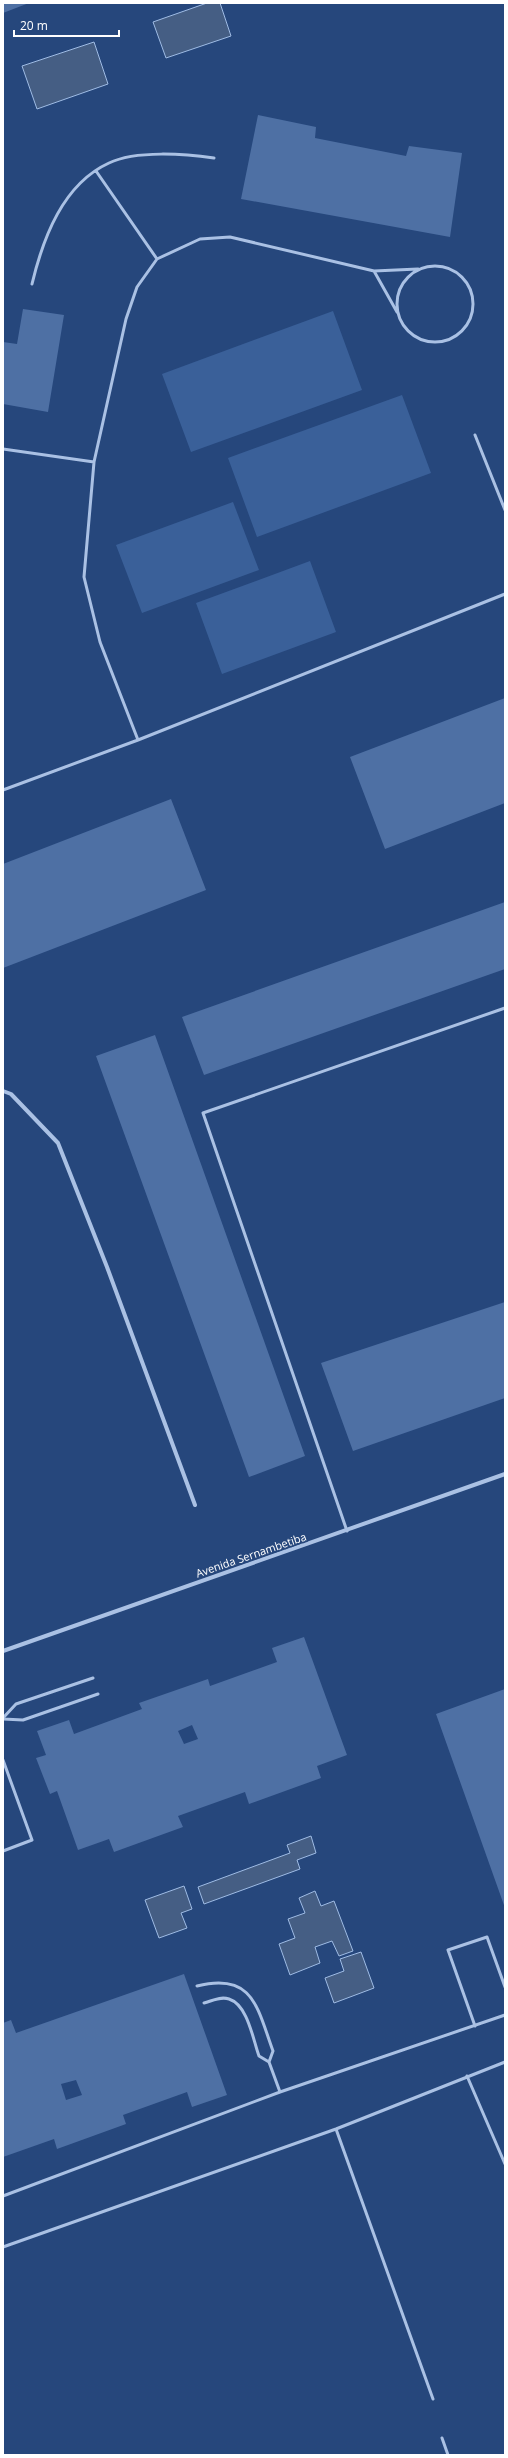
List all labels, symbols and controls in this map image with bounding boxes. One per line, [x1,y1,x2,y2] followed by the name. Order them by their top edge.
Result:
[14,12,119,38] scale bar
[20,17,48,34] text: 20 m
[194,1529,308,1581] street label: Avenida Sernambetiba

